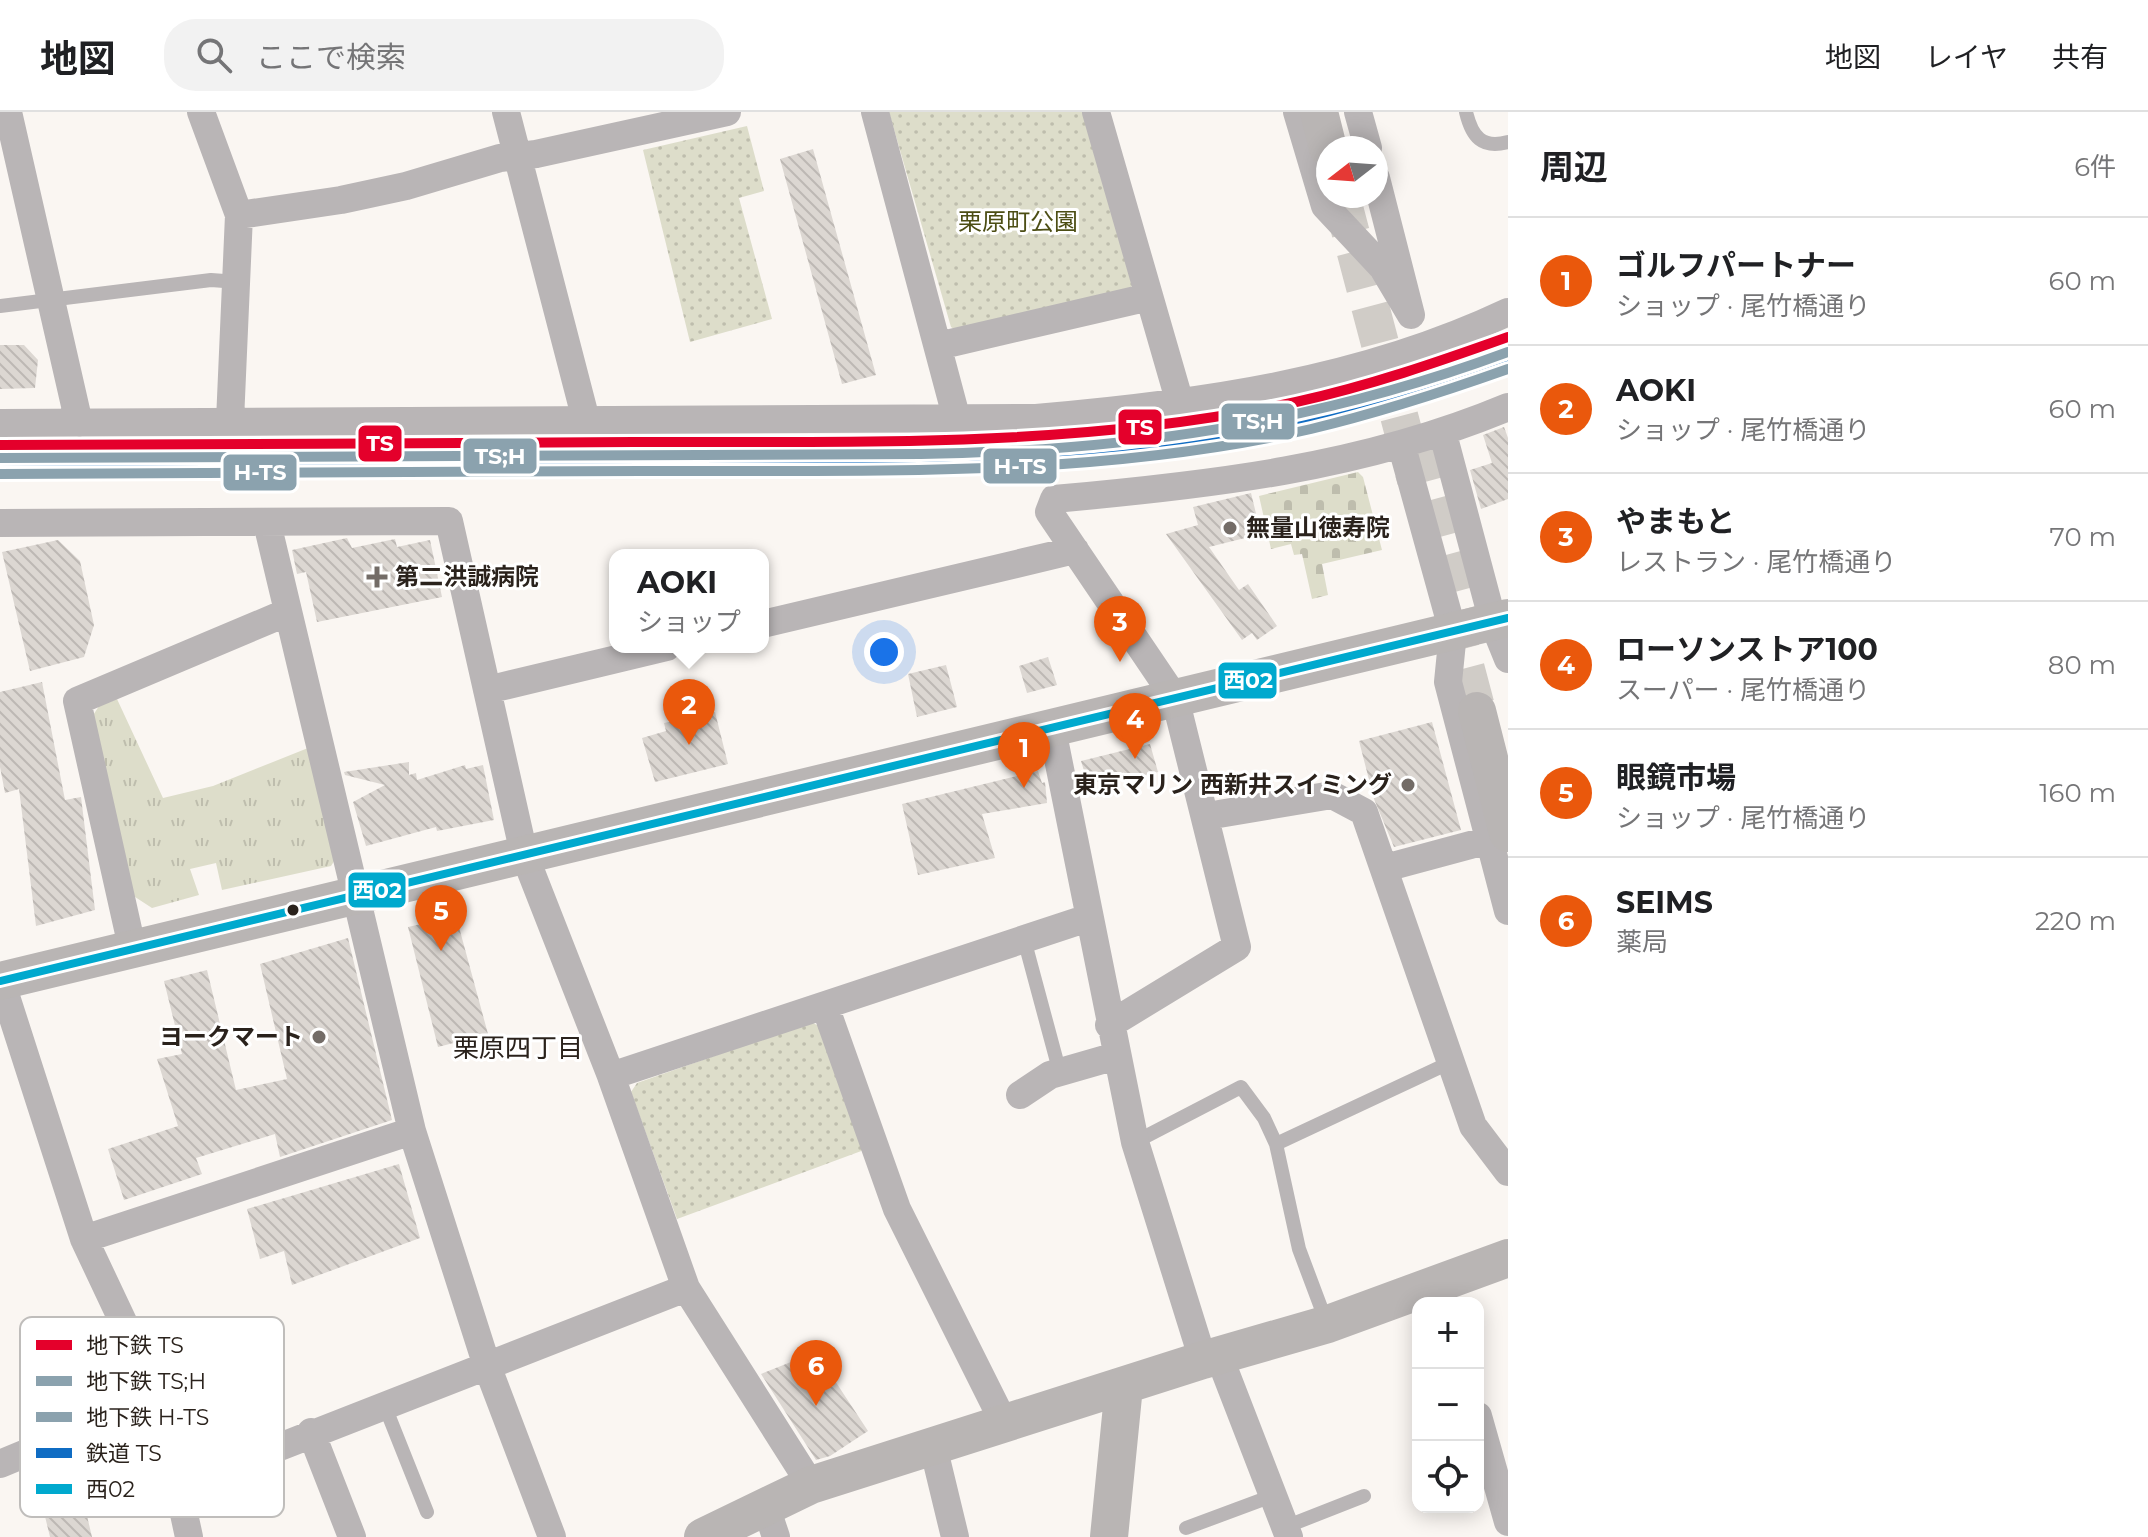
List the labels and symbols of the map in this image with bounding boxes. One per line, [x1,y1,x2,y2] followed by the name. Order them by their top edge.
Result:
[1316,136,1388,208] north arrow
[958,207,1078,236] park label: 栗原町公園
[1220,402,1296,441] line badge: TS;H
[1117,408,1163,446] line badge: TS
[1233,408,1283,435] text: TS;H
[1126,414,1154,441] text: TS
[357,424,403,463] line badge: TS
[366,430,394,457] text: TS
[462,437,538,475] line badge: TS;H
[475,443,525,470] text: TS;H
[982,447,1058,485] line badge: H-TS
[222,453,298,492] line badge: H-TS
[994,453,1047,480] text: H-TS
[234,459,287,486] text: H-TS
[1246,513,1390,542] place label: 無量山徳寿院
[1221,519,1239,537] marker: 無量山徳寿院
[395,562,539,591] place label: 第二洪誠病院
[366,566,388,588] marker: 第二洪誠病院
[1094,596,1146,662] pin: 3
[864,632,904,672] your location
[1217,661,1278,700] line badge: 西02
[1223,667,1273,694] text: 西02
[663,679,715,745] pin: 2
[1109,693,1161,759] pin: 4
[998,722,1050,788] pin: 1
[1073,770,1392,799] place label: 東京マリン 西新井スイミング
[1399,776,1417,794] marker: 東京マリン 西新井スイミング
[347,871,407,909] line badge: 西02
[352,877,402,904] text: 西02
[415,885,467,951] pin: 5
[285,902,301,918] unlabelled marker
[159,1022,303,1051] place label: ヨークマート
[310,1028,328,1046] marker: ヨークマート
[453,1032,583,1064] district label: 栗原四丁目
[20,1317,284,1517] legend
[86,1332,184,1359] text: 地下鉄 TS
[790,1340,842,1406] pin: 6
[86,1368,206,1395] text: 地下鉄 TS;H
[86,1404,209,1431] text: 地下鉄 H-TS
[86,1440,162,1467] text: 鉄道 TS
[86,1476,135,1503] text: 西02

